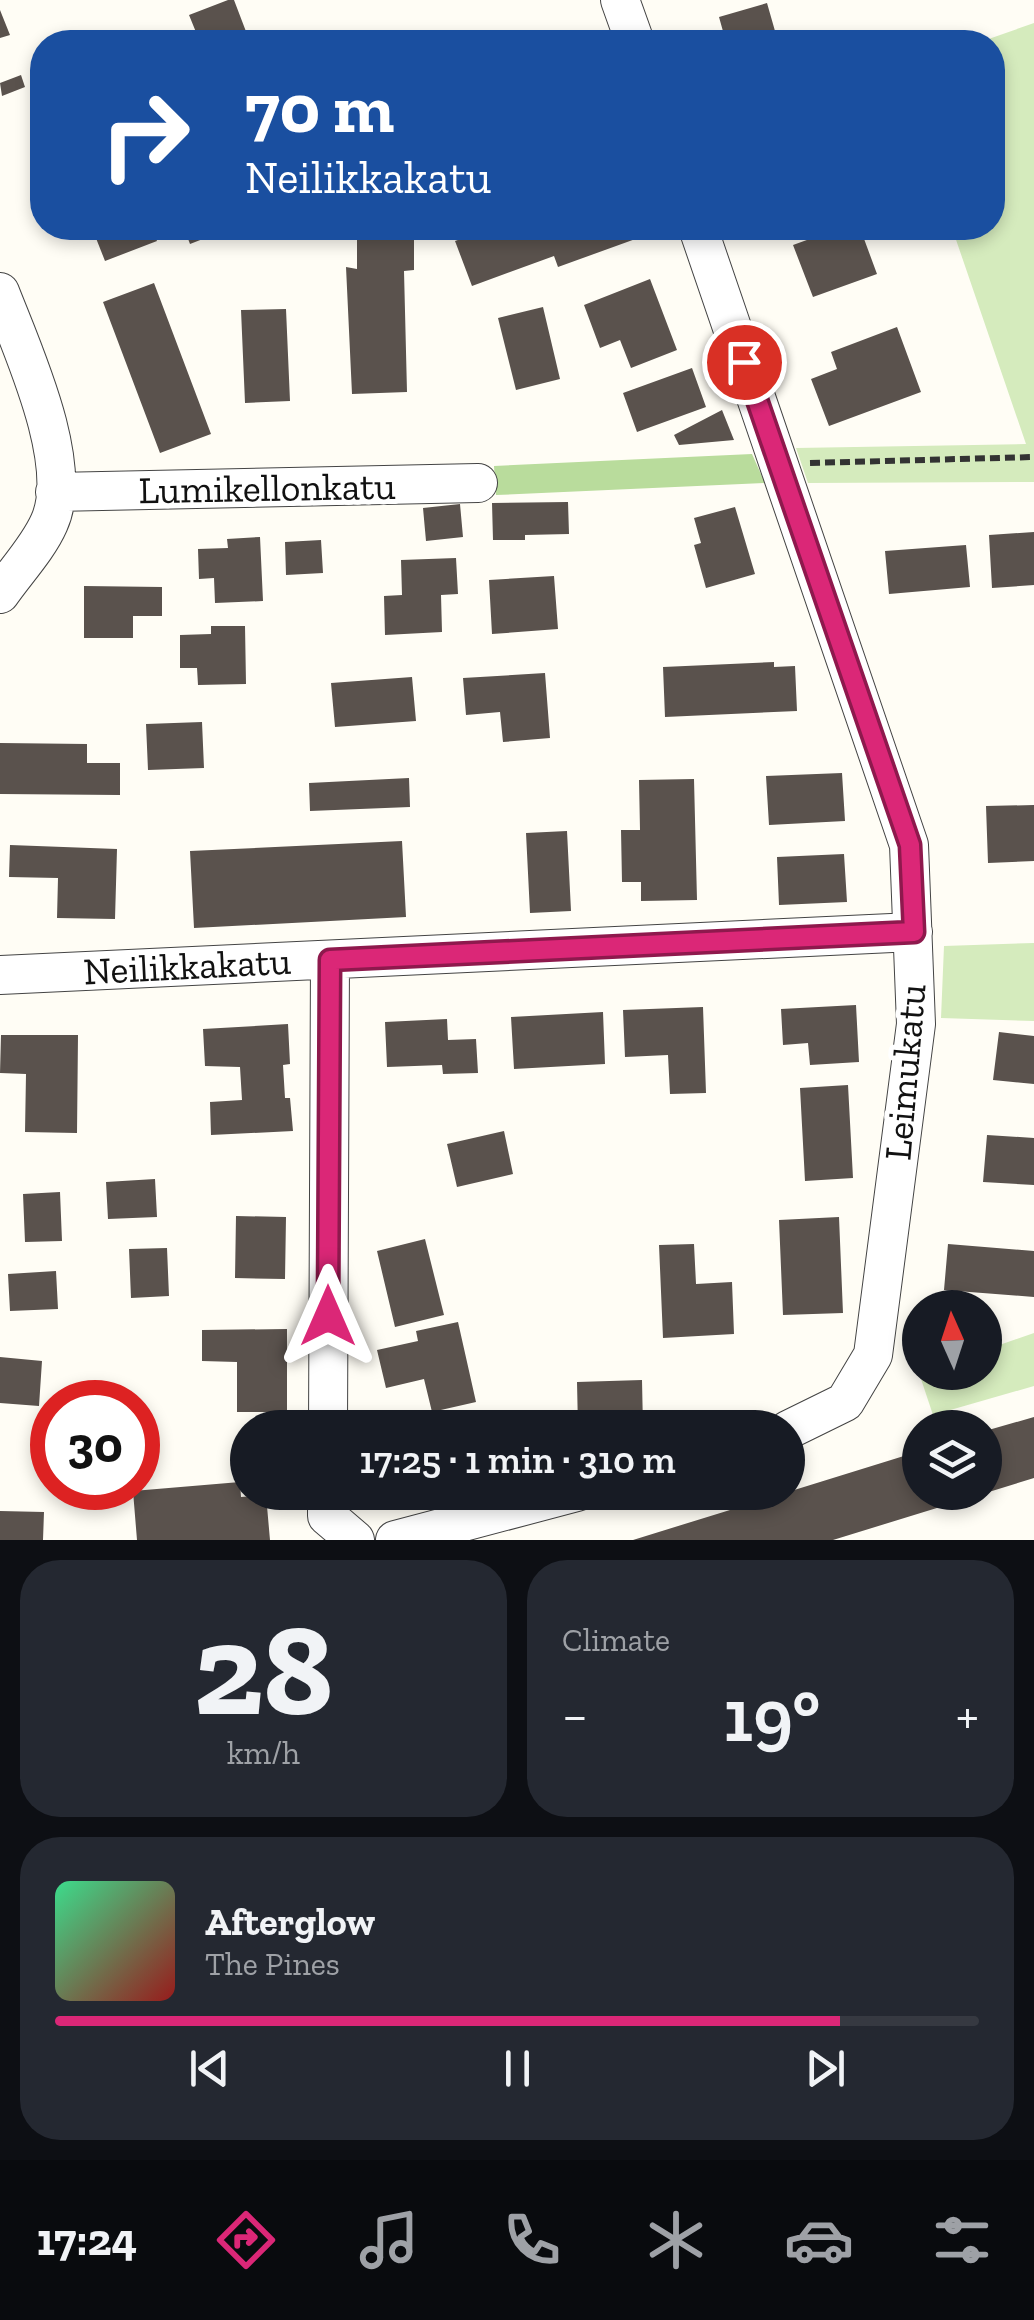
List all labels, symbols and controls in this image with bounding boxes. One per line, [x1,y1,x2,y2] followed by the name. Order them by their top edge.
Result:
[245,66,394,150] text: 70 m
[80,70,210,200] icon: right
[245,151,491,205] text: Neilikkakatu
[702,320,787,405] pin
[717,335,772,390] icon: arrive
[138,463,396,513] street label: Lumikellonkatu
[82,938,292,994] street label: Neilikkakatu
[874,982,936,1162] street label: Leimukatu
[276,1264,380,1368] position arrow
[902,1290,1002,1390] north arrow
[902,1290,1002,1510] map controls
[30,1380,160,1510] speed limit sign: 30
[902,1410,1002,1510] button: layers
[359,1437,676,1483] text: 17:25 · 1 min · 310 m
[194,1591,333,1747] text: 28
[562,1621,670,1659] text: Climate
[723,1670,820,1760] text: 19°
[562,1682,588,1748] text: −
[956,1682,979,1748] text: +
[227,1734,300,1772] text: km/h
[205,1899,375,1945] text: Afterglow
[205,1945,340,1983] text: The Pines
[182,2041,237,2096] icon: previous
[490,2041,545,2096] icon: pause
[798,2041,853,2096] icon: next
[211,2205,281,2275] icon: directions
[354,2205,424,2275] icon: music
[497,2205,567,2275] icon: phone
[641,2205,711,2275] icon: climate
[784,2205,854,2275] icon: car
[927,2205,997,2275] icon: filters
[37,2213,137,2267] text: 17:24

